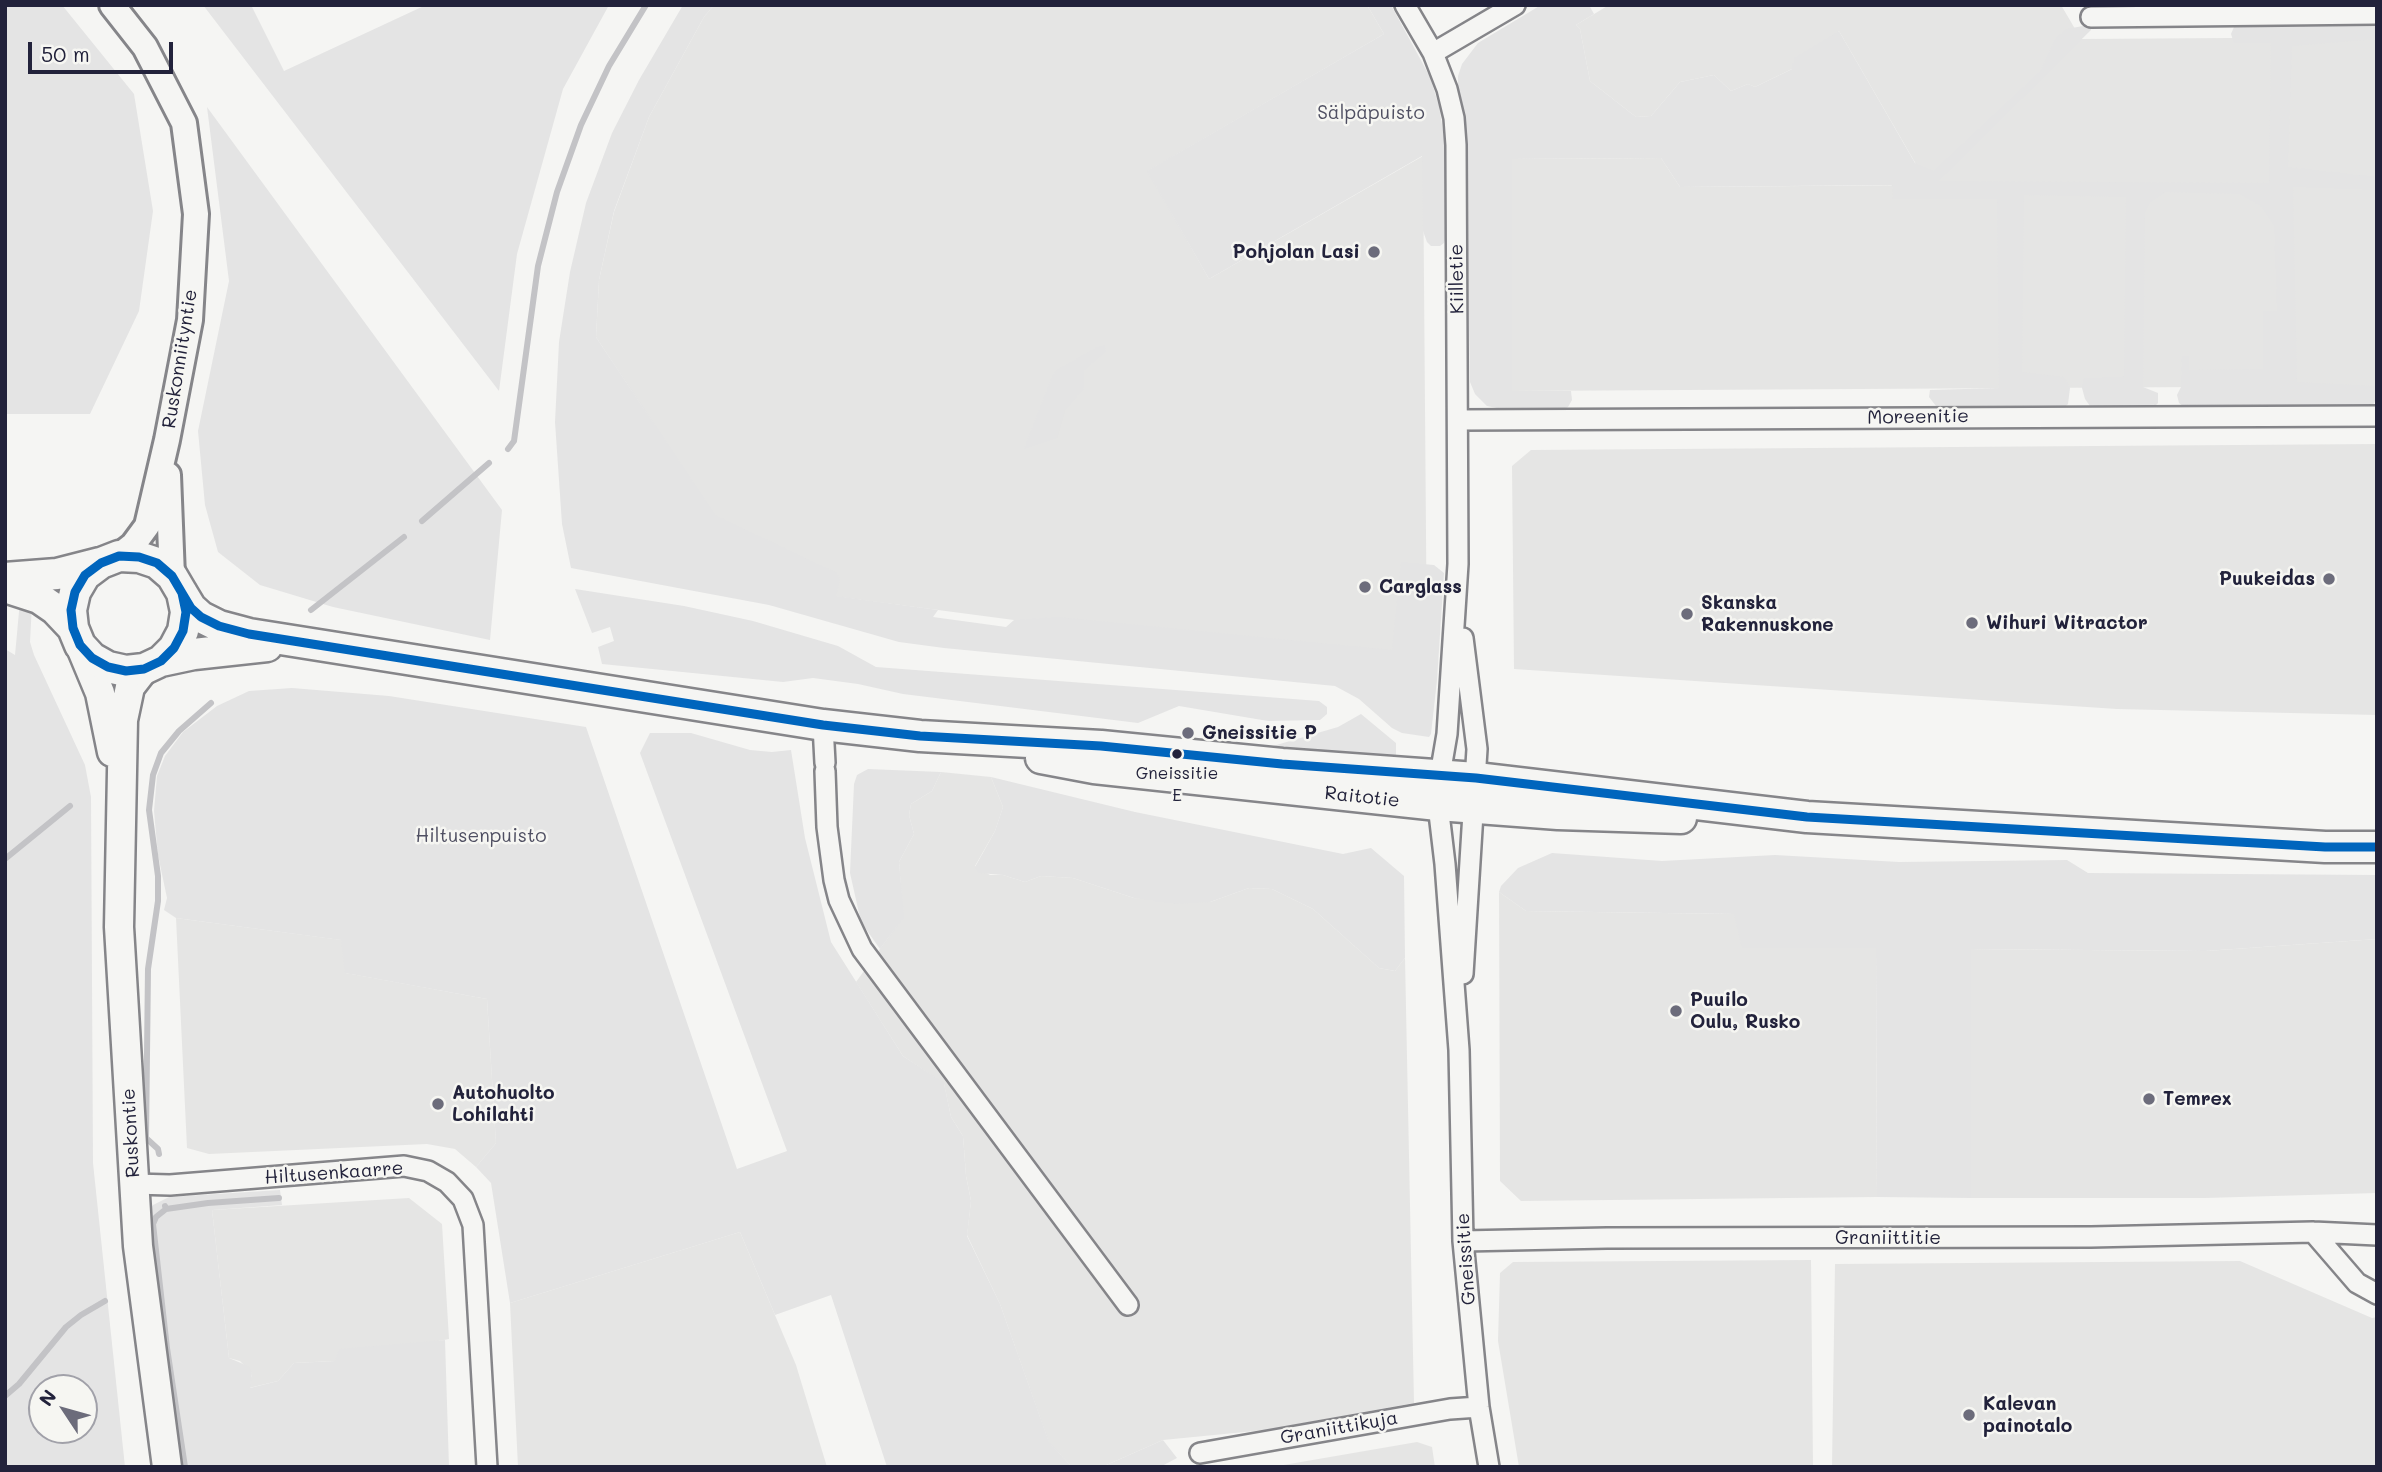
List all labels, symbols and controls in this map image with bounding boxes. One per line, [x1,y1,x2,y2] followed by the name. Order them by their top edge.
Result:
[32,28,177,72] scale bar
[41,40,90,67] text: 50 m
[1317,102,1425,124] park label: Sälpäpuisto
[1233,241,1360,263] place label: Pohjolan Lasi
[1366,244,1382,260] marker: Pohjolan Lasi
[1445,244,1469,314] street label: Kiilletie
[158,288,202,430] street label: Ruskonniityntie
[1867,405,1969,429] street label: Moreenitie
[2219,568,2315,590] place label: Puukeidas
[2321,571,2337,587] marker: Puukeidas
[1379,576,1462,598] place label: Carglass
[1357,579,1373,595] marker: Carglass
[1701,592,1834,636] place label: Skanska Rakennuskone
[1679,606,1695,622] marker: Skanska Rakennuskone
[1986,612,2148,634] place label: Wihuri Witractor
[1964,615,1980,631] marker: Wihuri Witractor
[1202,722,1317,744] place label: Gneissitie P
[1180,725,1196,741] marker: Gneissitie P
[1170,747,1184,761] marker: Gneissitie E
[1136,764,1218,804] place label: Gneissitie E
[1323,782,1401,812] street label: Raitotie
[415,825,547,847] park label: Hiltusenpuisto
[1690,989,1800,1033] place label: Puuilo Oulu, Rusko
[1668,1003,1684,1019] marker: Puuilo Oulu, Rusko
[452,1082,555,1126] place label: Autohuolto Lohilahti
[117,1088,145,1178] street label: Ruskontie
[2163,1088,2232,1110] place label: Temrex
[2141,1091,2157,1107] marker: Temrex
[430,1096,446,1112] marker: Autohuolto Lohilahti
[264,1157,404,1189] street label: Hiltusenkaarre
[1451,1212,1481,1306] street label: Gneissitie
[1835,1227,1941,1249] street label: Graniittitie
[28,1374,98,1444] north arrow
[33,1384,62,1411] text: N
[1983,1393,2072,1437] place label: Kalevan painotalo
[1279,1406,1399,1450] street label: Graniittikuja
[1961,1407,1977,1423] marker: Kalevan painotalo

